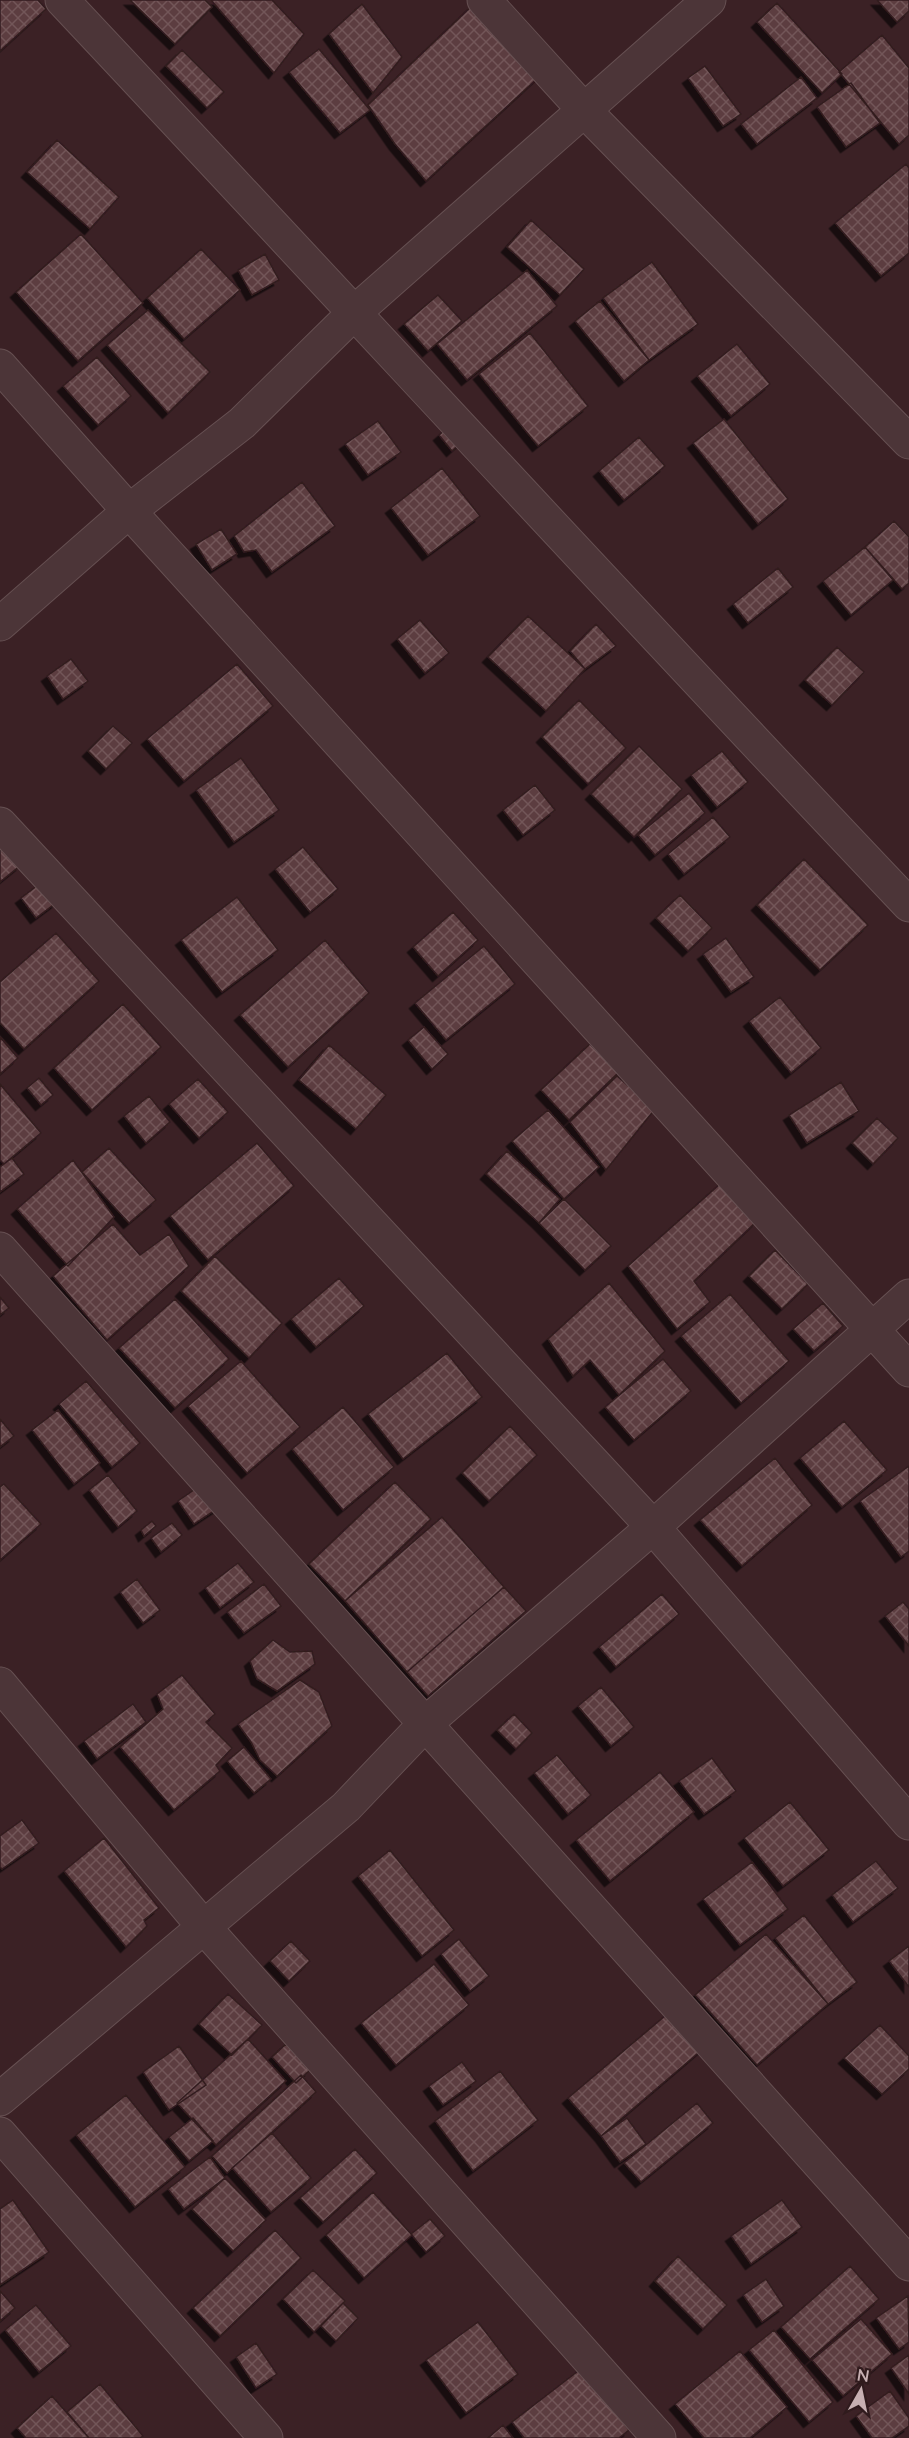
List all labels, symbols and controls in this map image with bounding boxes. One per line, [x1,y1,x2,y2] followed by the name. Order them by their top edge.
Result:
[831,2360,891,2420] north arrow
[856,2364,871,2385] text: N

